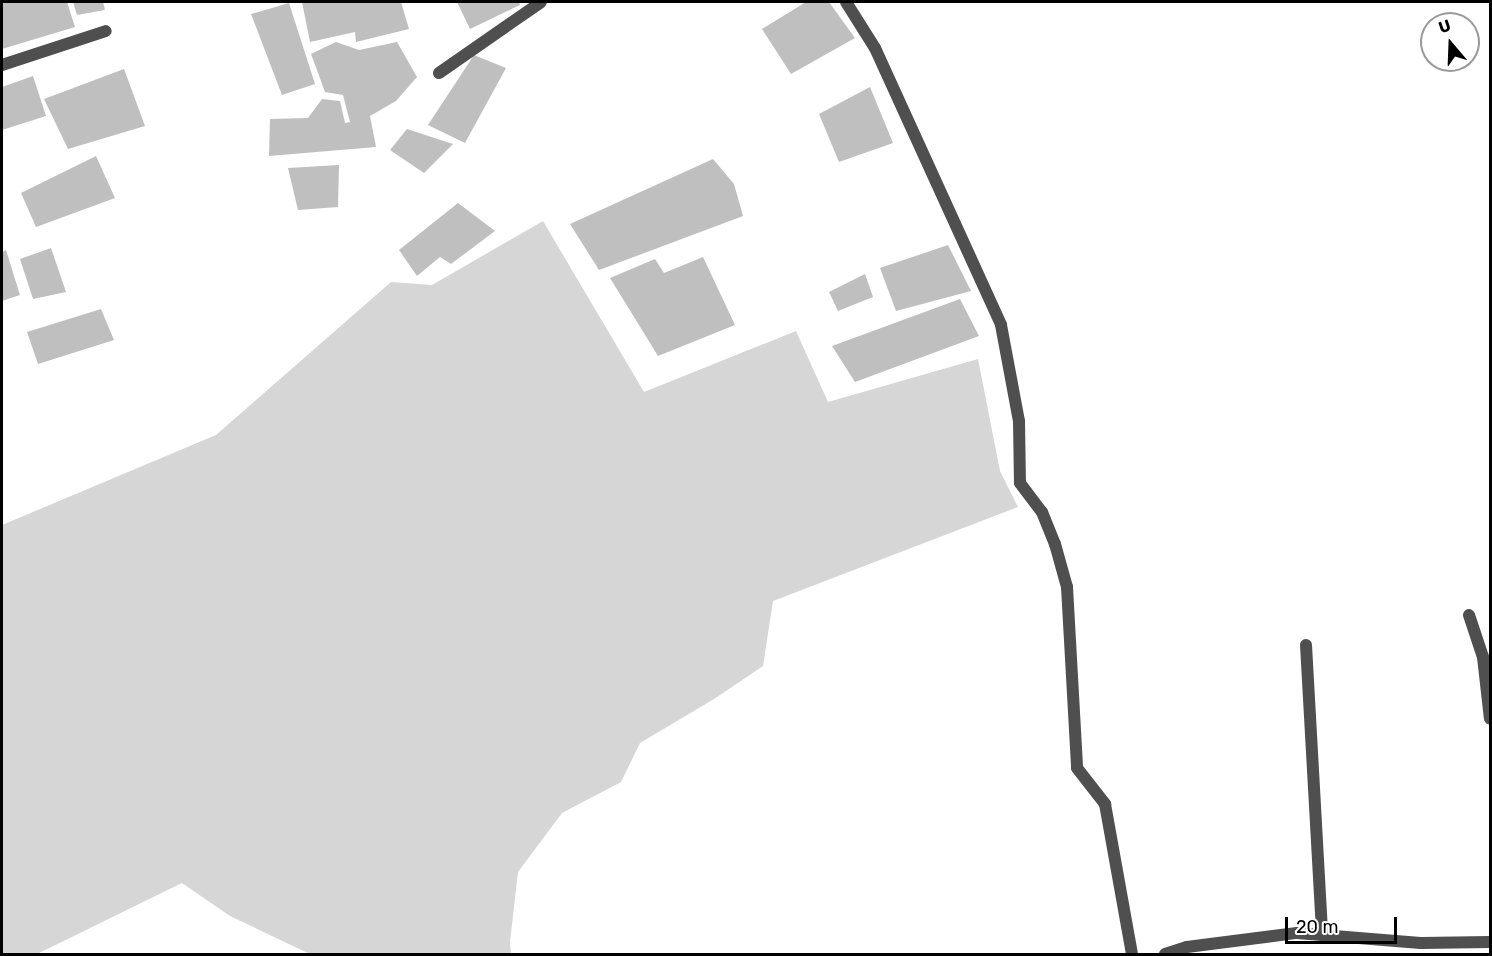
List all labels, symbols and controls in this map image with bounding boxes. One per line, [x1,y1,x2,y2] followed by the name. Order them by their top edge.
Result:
[1420,12,1480,72] north arrow
[1436,16,1453,37] text: U
[1288,905,1400,943] scale bar
[1296,916,1338,938] text: 20 m

